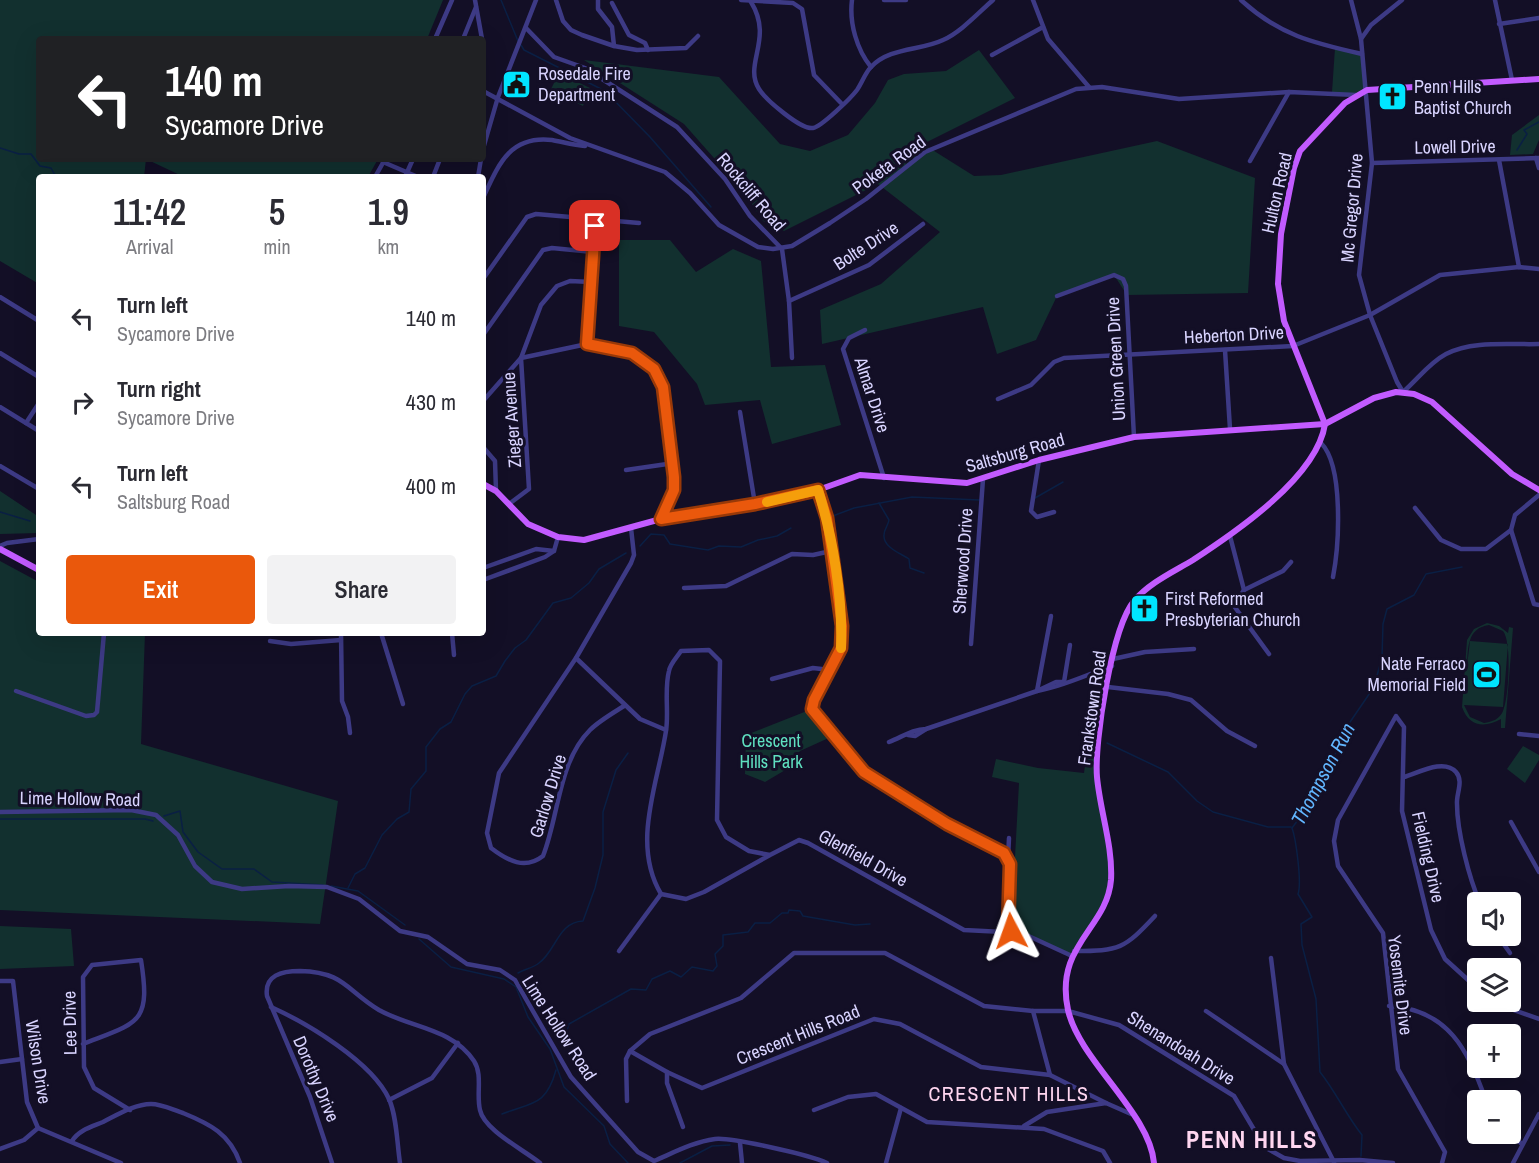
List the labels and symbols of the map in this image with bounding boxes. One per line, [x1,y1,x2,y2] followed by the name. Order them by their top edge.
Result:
[538,61,631,107] place label: Rosedale Fire Department
[501,68,533,100] public building icon: Rosedale Fire Department
[1414,74,1512,120] place label: Penn Hills Baptist Church
[1377,81,1409,113] church icon: Penn Hills Baptist Church
[847,129,931,200] street label: Poketa Road
[1414,133,1496,160] street label: Lowell Drive
[711,147,792,236] street label: Rockcliff Road
[1255,150,1298,236] street label: Hulton Road
[1334,153,1369,263] street label: Mc Gregor Drive
[569,200,620,251] pin
[828,215,903,276] street label: Bolte Drive
[1100,297,1131,422] street label: Union Green Drive
[1183,319,1285,350] street label: Heberton Drive
[848,353,896,436] street label: Almar Drive
[496,371,527,469] street label: Zieger Avenue
[963,426,1067,479] street label: Saltsburg Road
[946,507,979,615] street label: Sherwood Drive
[1165,586,1300,632] place label: First Reformed Presbyterian Church
[1128,593,1160,625] church icon: First Reformed Presbyterian Church
[1071,649,1112,767] street label: Frankstown Road
[1368,651,1466,697] place label: Nate Ferraco Memorial Field
[1471,658,1503,690] sports icon: Nate Ferraco Memorial Field
[1284,718,1361,830] water label: Thompson Run
[739,728,803,774] park label: Crescent Hills Park
[523,751,572,841] street label: Garlow Drive
[20,785,141,812] street label: Lime Hollow Road
[1406,809,1451,905] street label: Fielding Drive
[814,823,912,892] street label: Glenfield Drive
[979,899,1043,963] position arrow
[1382,934,1419,1036] street label: Yosemite Drive
[516,970,603,1085] street label: Lime Hollow Road
[56,991,83,1055] street label: Lee Drive
[732,998,863,1071] street label: Crescent Hills Road
[1122,1004,1240,1091] street label: Shenandoah Drive
[20,1018,57,1106] street label: Wilson Drive
[287,1032,346,1126] street label: Dorothy Drive
[928,1080,1090,1107] district label: CRESCENT HILLS
[1186,1123,1318,1155] district label: PENN HILLS

